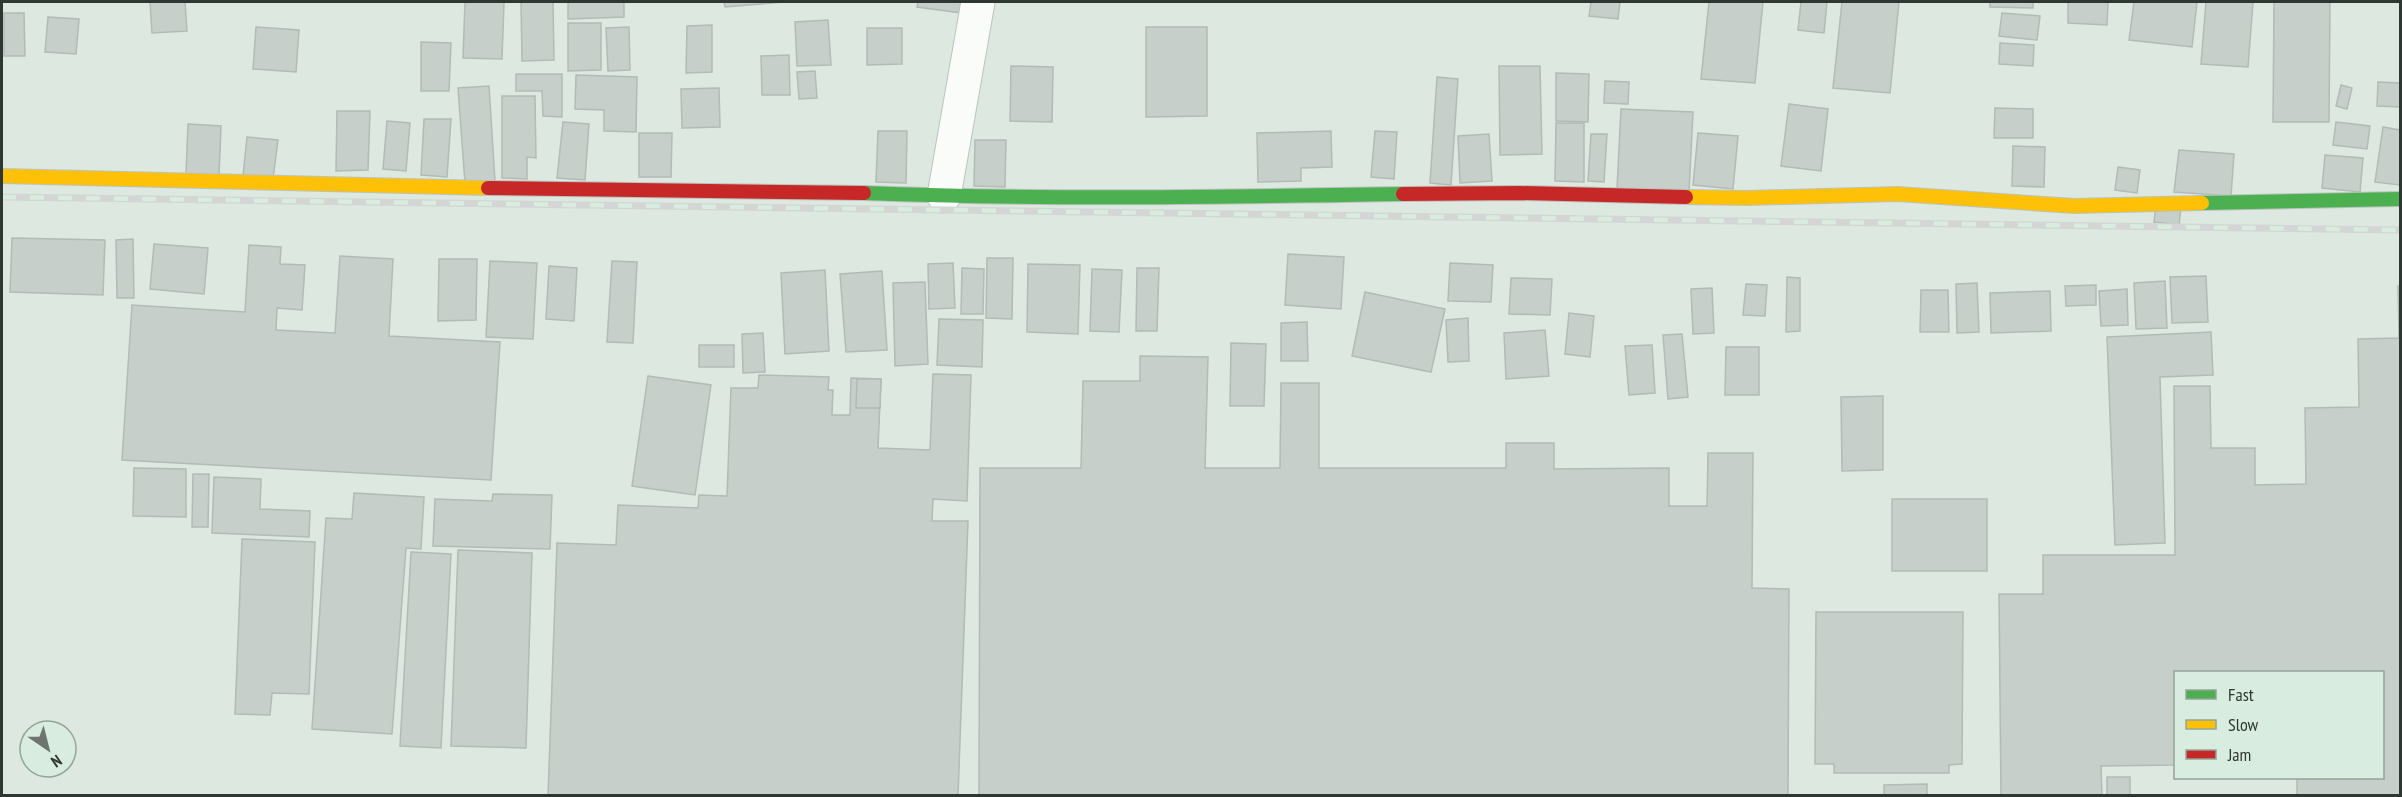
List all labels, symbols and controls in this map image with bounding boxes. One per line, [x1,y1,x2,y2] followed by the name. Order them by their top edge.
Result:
[2174,671,2384,779] legend
[2228,683,2254,706] text: Fast
[2228,713,2259,736] text: Slow
[18,719,78,779] north arrow
[2227,743,2251,766] text: Jam
[47,751,66,772] text: N

